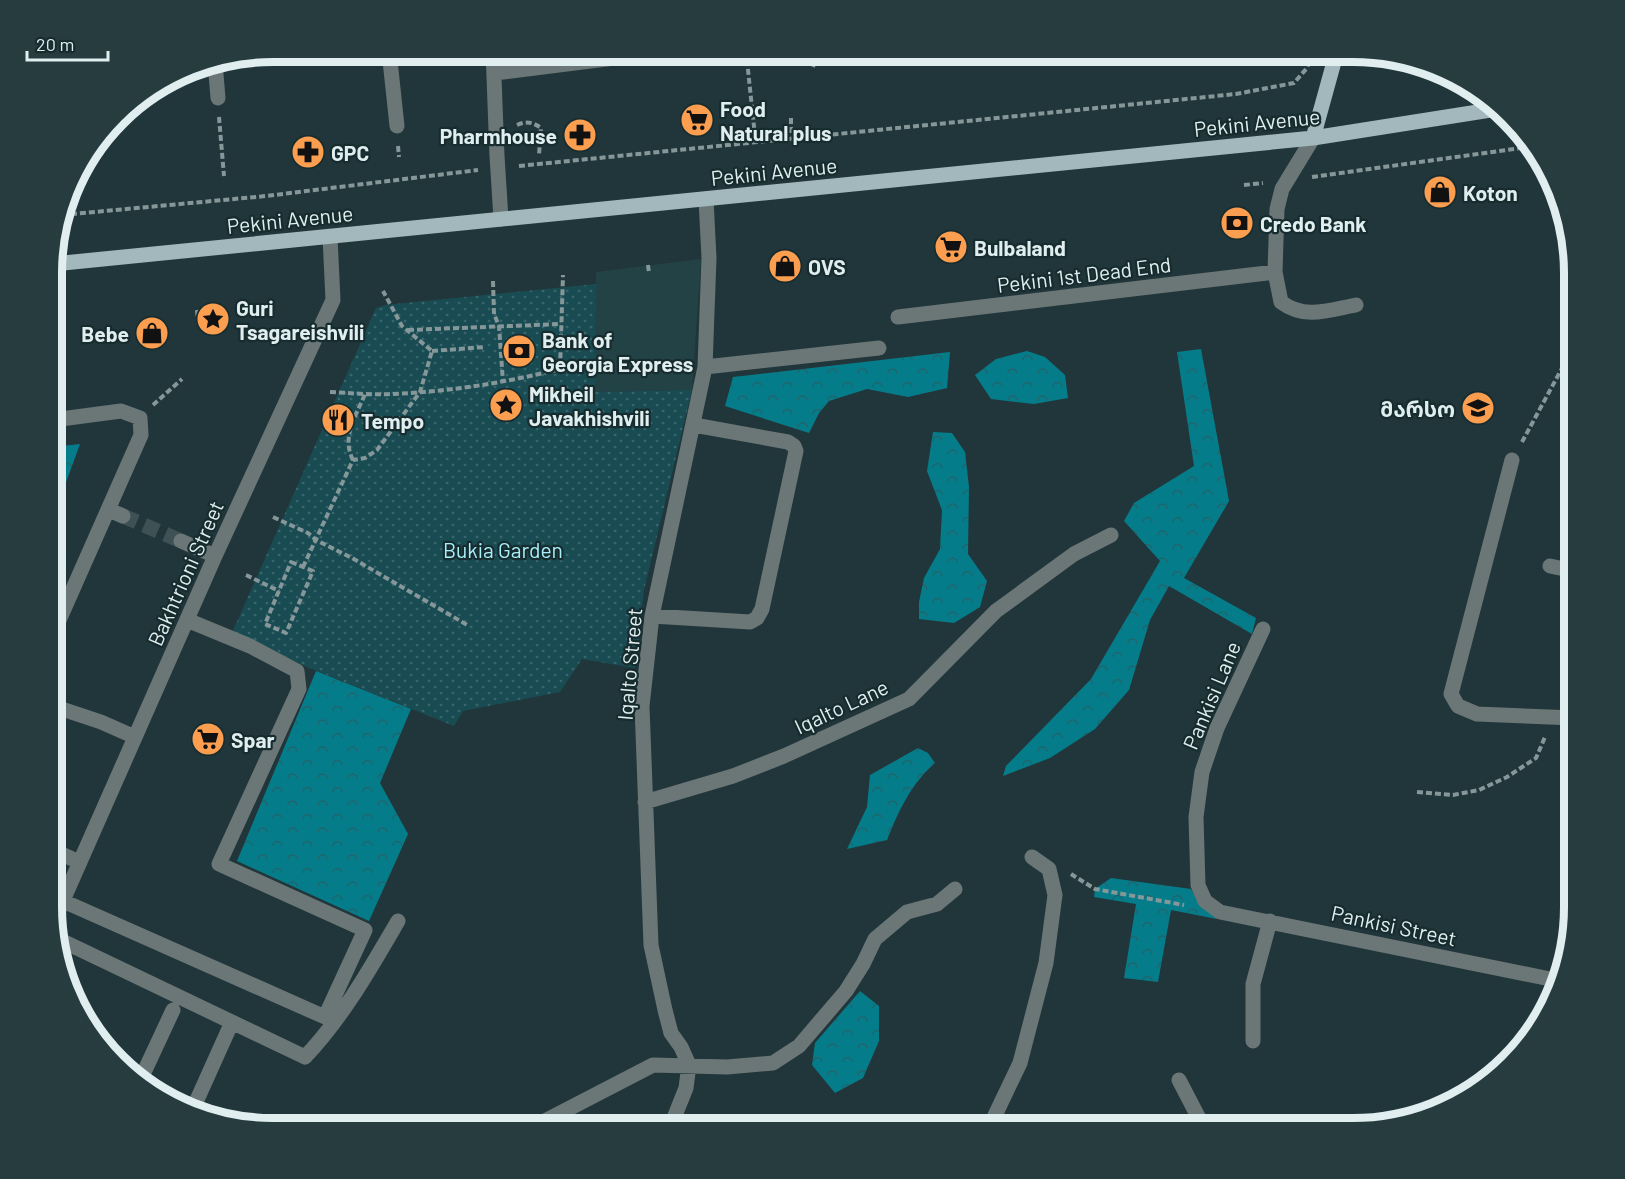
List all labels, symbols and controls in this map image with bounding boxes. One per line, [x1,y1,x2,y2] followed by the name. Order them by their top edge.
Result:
[27,24,108,62] scale bar
[36,33,74,55] text: 20 m
[720,96,832,145] place label: Food Natural plus
[679,102,715,138] supermarket icon: Food Natural plus
[1193,103,1321,141] street label: Pekini Avenue
[562,117,598,153] pharmacy icon: Pharmhouse
[440,123,557,148] place label: Pharmhouse
[290,134,326,170] pharmacy icon: GPC
[331,140,369,165] place label: GPC
[710,152,838,190] street label: Pekini Avenue
[1422,174,1458,210] shop icon: Koton
[1463,180,1518,205] place label: Koton
[226,200,354,238] street label: Pekini Avenue
[1219,205,1255,241] bank icon: Credo Bank
[1260,211,1367,236] place label: Credo Bank
[933,229,969,265] supermarket icon: Bulbaland
[974,235,1066,260] place label: Bulbaland
[767,248,803,284] shop icon: OVS
[996,251,1172,297] street label: Pekini 1st Dead End
[808,254,846,279] place label: OVS
[236,295,364,344] place label: Guri Tsagareishvili
[195,301,231,337] place icon: Guri Tsagareishvili
[134,315,170,351] shop icon: Bebe
[81,321,129,346] place label: Bebe
[542,327,693,376] place label: Bank of Georgia Express
[501,333,537,369] bank icon: Bank of Georgia Express
[529,381,650,430] place label: Mikheil Javakhishvili
[488,387,524,423] place icon: Mikheil Javakhishvili
[1460,390,1496,426] school or university icon: მარსო
[1380,396,1455,421] place label: მარსო
[320,402,356,438] restaurant icon: Tempo
[361,408,424,433] place label: Tempo
[142,497,228,649] street label: Bakhtrioni Street
[443,537,563,562] park label: Bukia Garden
[612,607,646,721] street label: Iqalto Street
[1177,637,1245,753] street label: Pankisi Lane
[790,673,892,739] street label: Iqalto Lane
[190,721,226,757] supermarket icon: Spar
[231,727,275,752] place label: Spar
[1329,900,1459,950] street label: Pankisi Street

